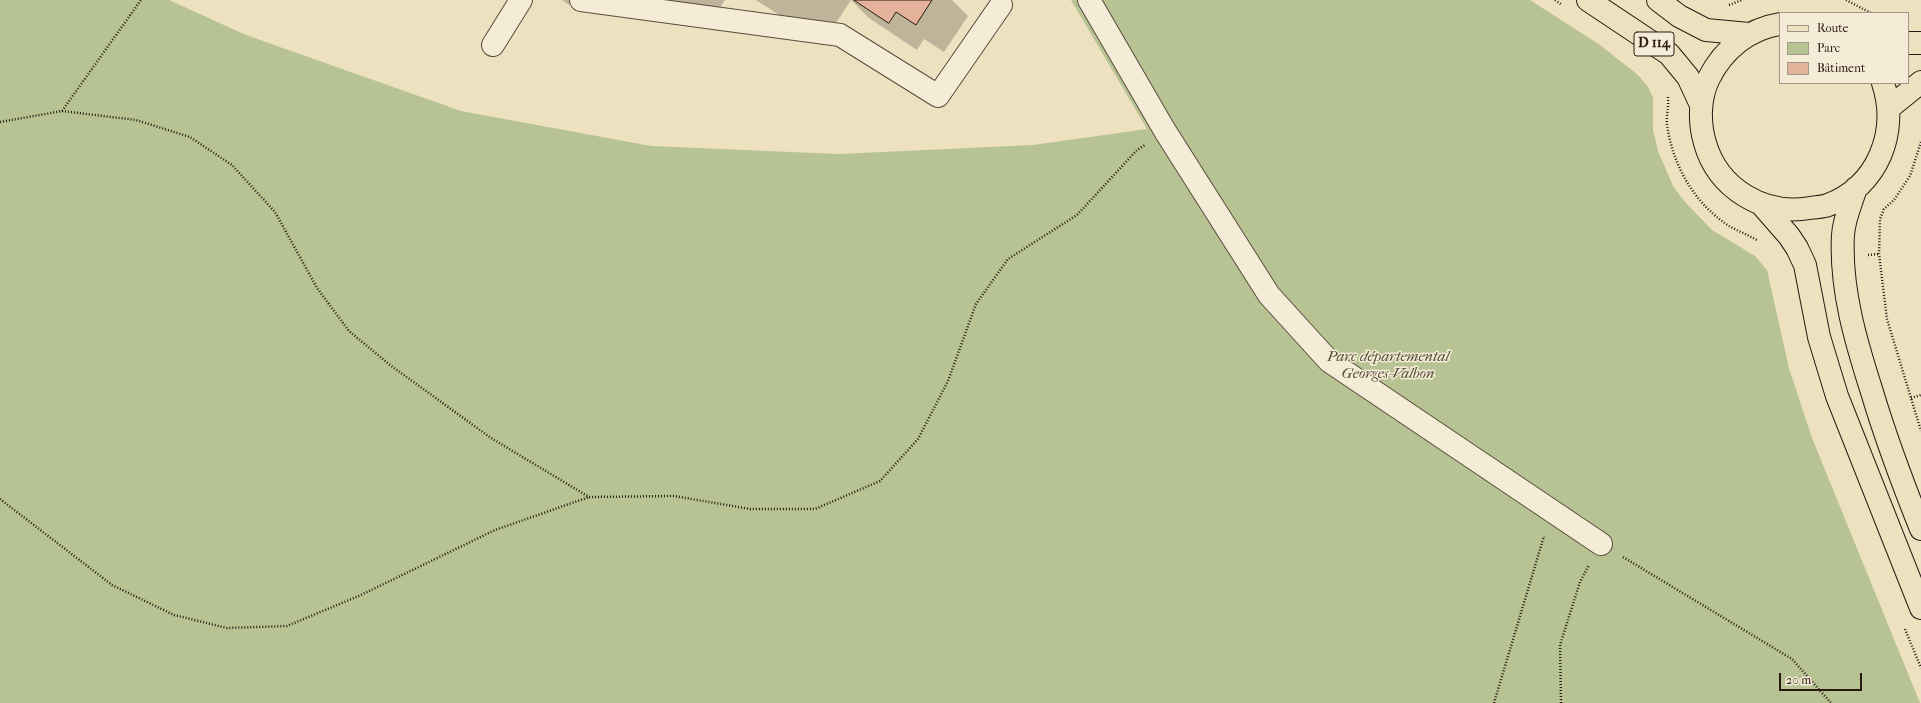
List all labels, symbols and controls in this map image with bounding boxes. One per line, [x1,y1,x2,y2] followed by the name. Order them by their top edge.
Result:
[1779,12,1909,84] legend
[1817,21,1849,35] text: Route
[1634,32,1674,56] road number: D 114
[1817,41,1840,55] text: Parc
[1817,61,1865,75] text: Bâtiment
[1327,348,1449,383] park label: Parc départemental Georges-Valbon
[1781,665,1864,691] scale bar
[1786,673,1811,687] text: 20 m

